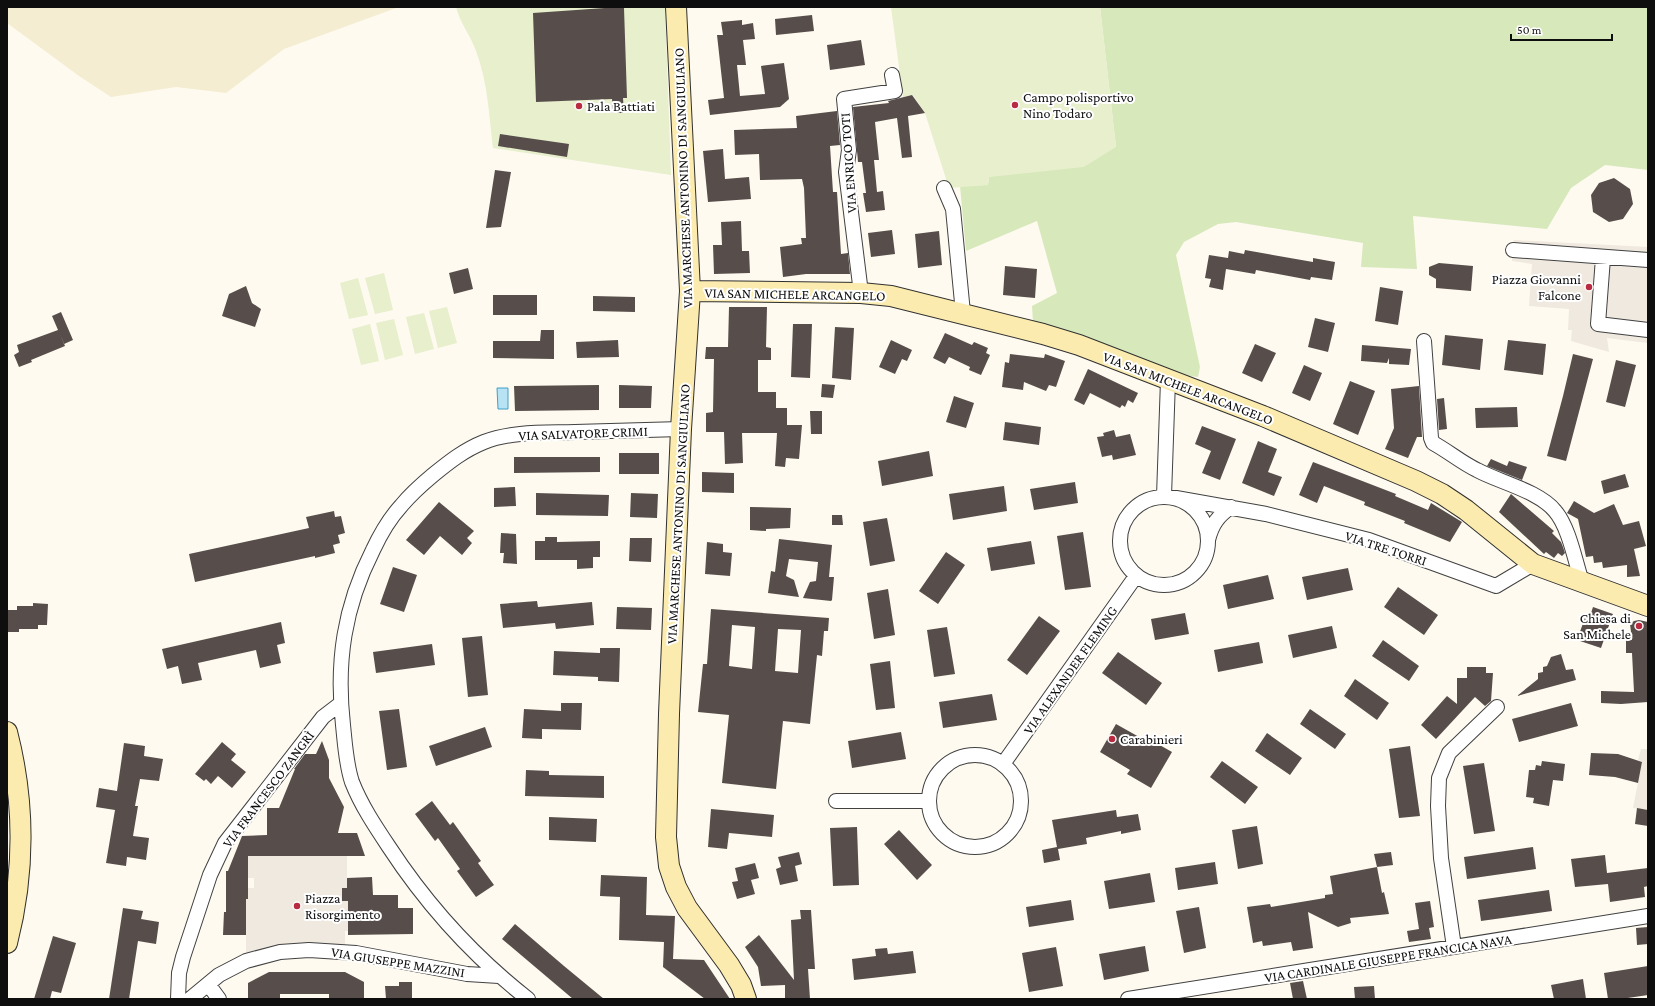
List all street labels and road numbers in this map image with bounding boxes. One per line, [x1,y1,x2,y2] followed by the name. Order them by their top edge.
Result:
[670,48,696,308] street label: VIA MARCHESE ANTONINO DI SANGIULIANO
[837,112,859,214] street label: VIA ENRICO TOTI
[704,284,886,304] street label: VIA SAN MICHELE ARCANGELO
[1101,348,1275,428] street label: VIA SAN MICHELE ARCANGELO
[663,384,693,644] street label: VIA MARCHESE ANTONINO DI SANGIULIANO
[518,423,648,443] street label: VIA SALVATORE CRIMI
[1343,527,1429,569] street label: VIA TRE TORRI
[1020,603,1120,737] street label: VIA ALEXANDER FLEMING
[219,727,317,851] street label: VIA FRANCESCO ZANGRÌ
[1263,931,1513,985] street label: VIA CARDINALE GIUSEPPE FRANCICA NAVA
[330,944,466,980] street label: VIA GIUSEPPE MAZZINI

